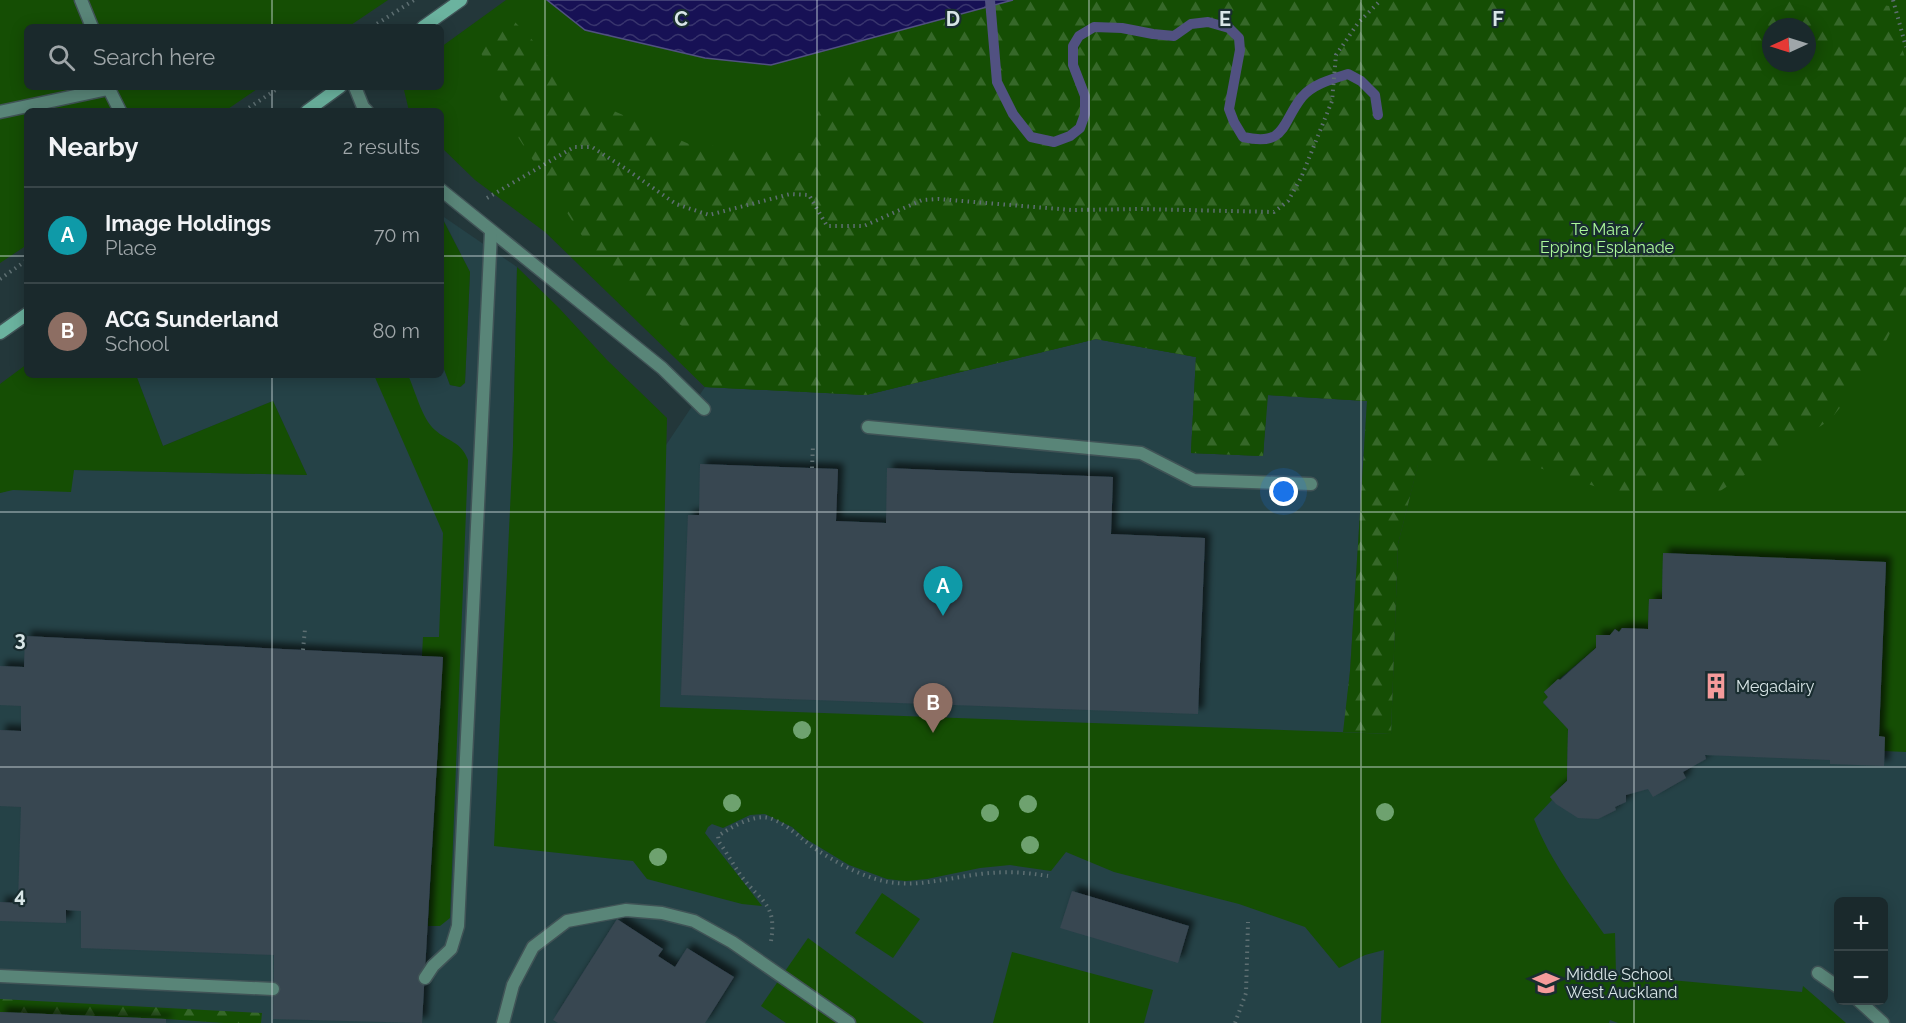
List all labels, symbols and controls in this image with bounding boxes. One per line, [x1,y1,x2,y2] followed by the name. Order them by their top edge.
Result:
[674,7,688,31] text: C
[946,7,960,31] text: D
[1219,7,1231,31] text: E
[1492,7,1504,31] text: F
[1762,18,1816,72] north arrow
[24,24,444,90] search box
[45,41,78,74] icon: search
[93,44,215,70] text: Search here
[48,132,138,162] text: Nearby
[343,135,420,159] text: 2 results
[105,210,271,236] text: Image Holdings
[1540,220,1674,257] park label: Te Māra / Epping Esplanade
[61,223,74,247] text: A
[374,223,420,247] text: 70 m
[105,236,156,260] text: Place
[105,306,279,332] text: ACG Sunderland
[61,319,74,343] text: B
[372,319,420,343] text: 80 m
[105,332,169,356] text: School
[1269,477,1298,506] your location
[924,566,962,616] pin: A
[14,627,26,651] text: 3
[1701,671,1731,701] building icon: Megadairy
[1736,677,1815,696] place label: Megadairy
[914,684,952,733] pin: B
[14,883,26,907] text: 4
[1834,897,1888,1005] map controls
[1834,897,1888,951] button: +
[1834,951,1888,1005] button: −
[1566,965,1678,1002] place label: Middle School West Auckland
[1531,968,1561,998] school or university icon: Middle School West Auckland

